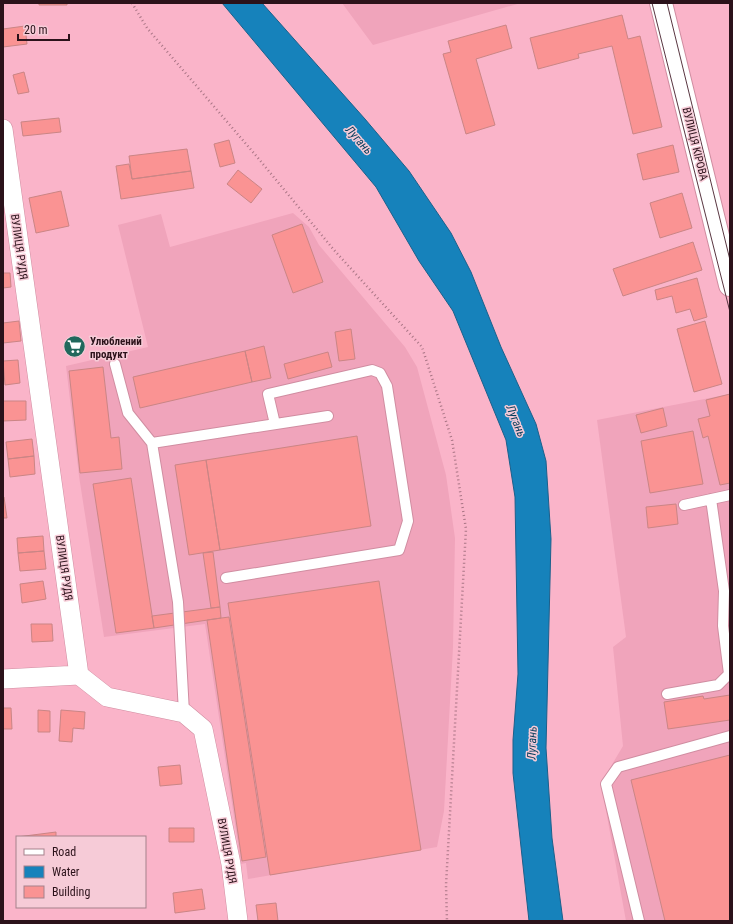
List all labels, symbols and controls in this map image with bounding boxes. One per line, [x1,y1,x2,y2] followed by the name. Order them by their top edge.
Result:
[18,16,69,42] scale bar
[24,23,48,37] text: 20 m
[680,106,711,183] street label: ВУЛИЦЯ КІРОВА
[342,122,375,157] water label: Лугань
[8,213,30,281] street label: ВУЛИЦЯ РУДЯ
[62,334,88,360] supermarket icon: Улюблений продукт
[90,335,142,361] place label: Улюблений продукт
[503,402,529,439] water label: Лугань
[53,534,75,602] street label: ВУЛИЦЯ РУДЯ
[524,726,540,761] water label: Лугань
[215,817,239,885] street label: ВУЛИЦЯ РУДЯ
[16,836,146,908] legend
[52,845,76,859] text: Road
[52,865,80,879] text: Water
[52,885,90,899] text: Building

